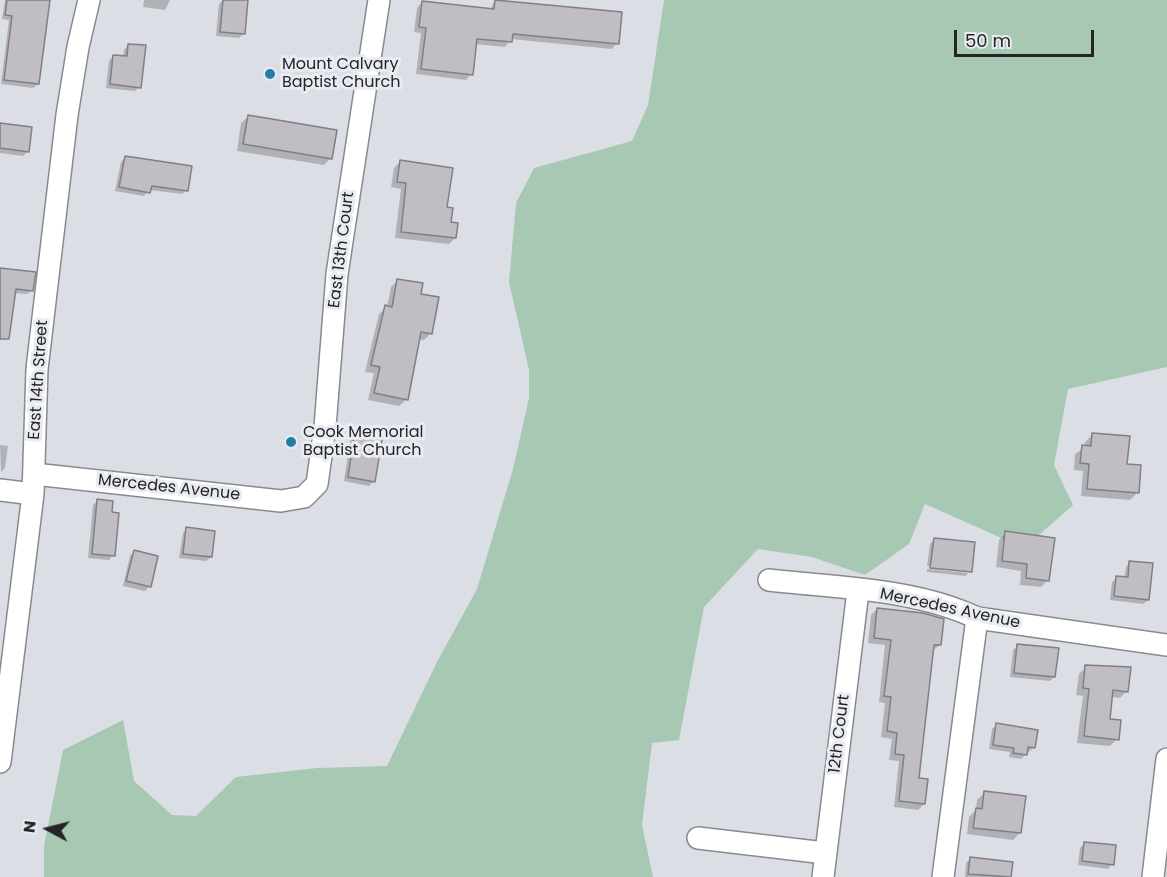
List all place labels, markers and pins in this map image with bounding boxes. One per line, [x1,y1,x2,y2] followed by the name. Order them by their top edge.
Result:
[282,55,400,93] place label: Mount Calvary Baptist Church
[263,67,277,81] marker: Mount Calvary Baptist Church
[303,423,423,461] place label: Cook Memorial Baptist Church
[284,435,298,449] marker: Cook Memorial Baptist Church

